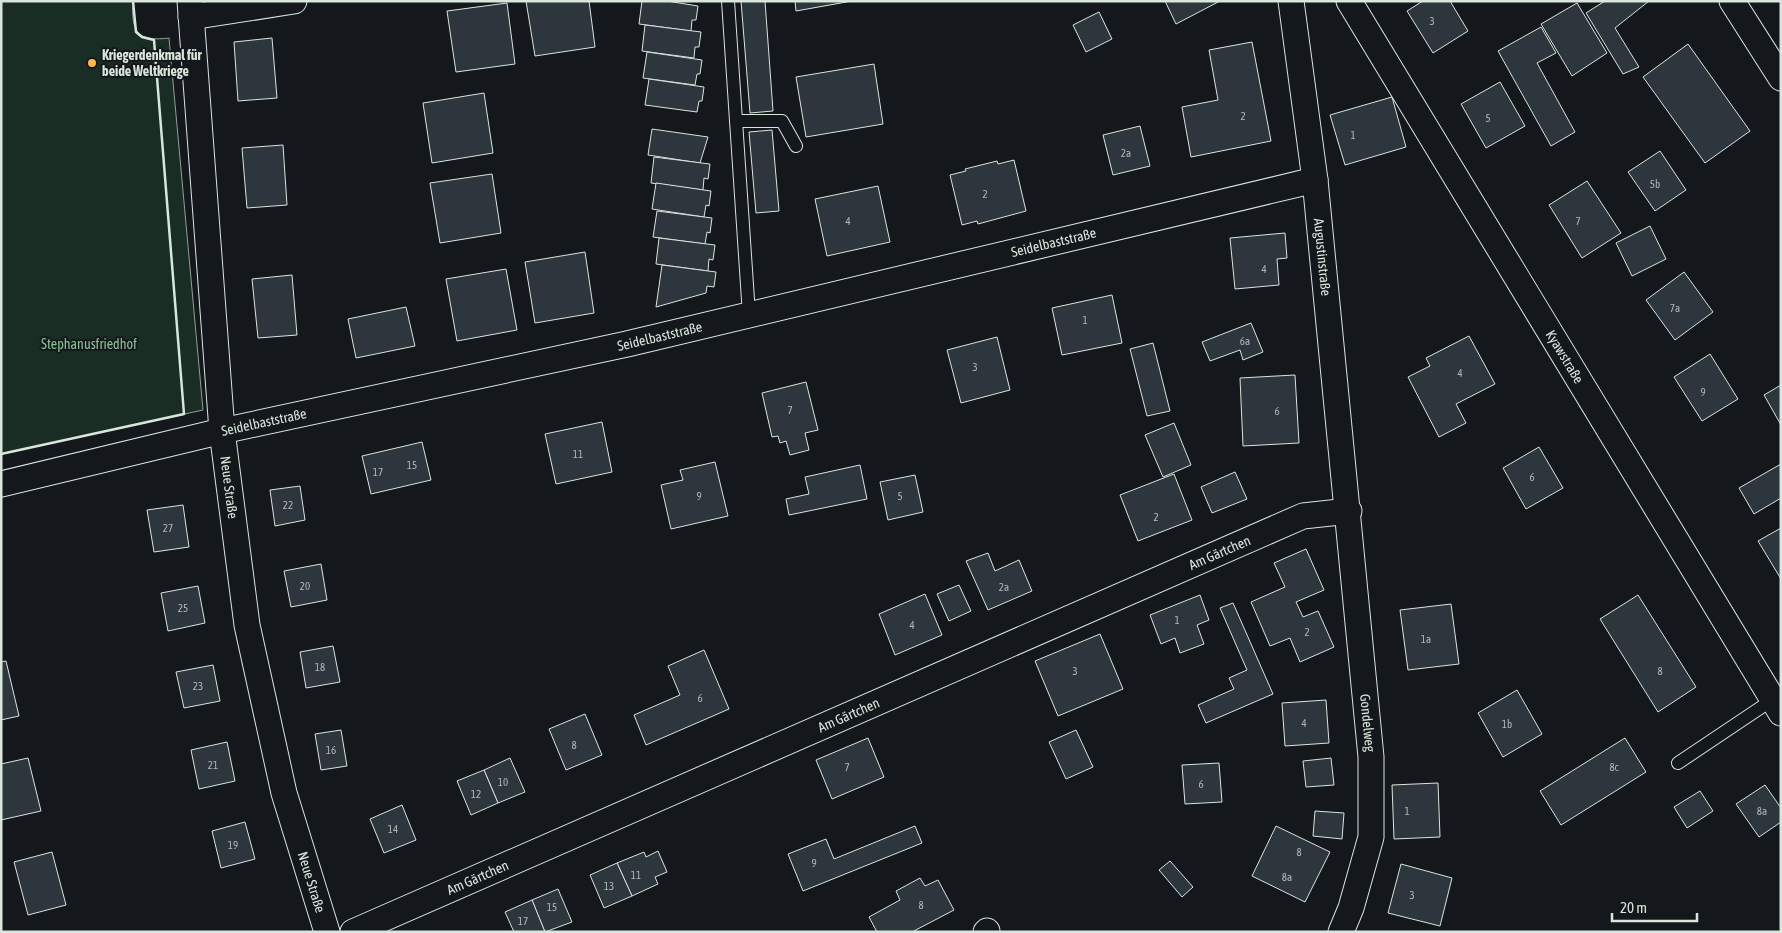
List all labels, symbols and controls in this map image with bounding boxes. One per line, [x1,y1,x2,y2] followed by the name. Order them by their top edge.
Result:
[1429,15,1435,27] house number: 3
[102,47,203,79] place label: Kriegerdenkmal für beide Weltkriege
[86,57,98,69] marker: Kriegerdenkmal für beide Weltkriege
[1240,110,1246,122] house number: 2
[1485,112,1491,124] house number: 5
[1350,129,1356,141] house number: 1
[1121,147,1131,159] house number: 2a
[1650,178,1660,190] house number: 5b
[982,188,988,200] house number: 2
[845,215,851,227] house number: 4
[1575,215,1581,227] house number: 7
[1311,218,1334,297] street label: Augustinstraße
[1010,224,1098,260] street label: Seidelbaststraße
[1261,263,1267,275] house number: 4
[1670,302,1680,314] house number: 7a
[1082,314,1088,326] house number: 1
[616,318,704,354] street label: Seidelbaststraße
[1543,327,1587,386] street label: Kyawstraße
[1240,335,1250,347] house number: 6a
[41,336,137,352] park label: Stephanusfriedhof
[972,361,978,373] house number: 3
[1457,367,1463,379] house number: 4
[1700,386,1706,398] house number: 9
[787,404,793,416] house number: 7
[220,405,308,439] street label: Seidelbaststraße
[1274,405,1280,417] house number: 6
[573,448,583,460] house number: 11
[217,455,241,520] street label: Neue Straße
[407,459,417,471] house number: 15
[373,466,383,478] house number: 17
[1529,471,1535,483] house number: 6
[696,490,702,502] house number: 9
[897,490,903,502] house number: 5
[283,499,293,511] house number: 22
[1153,511,1159,523] house number: 2
[163,522,173,534] house number: 27
[1186,532,1253,573] street label: Am Gärtchen
[300,580,310,592] house number: 20
[999,581,1009,593] house number: 2a
[178,602,188,614] house number: 25
[1174,614,1180,626] house number: 1
[909,619,915,631] house number: 4
[1304,626,1310,638] house number: 2
[1421,633,1431,645] house number: 1a
[315,661,325,673] house number: 18
[1072,665,1078,677] house number: 3
[1657,665,1663,677] house number: 8
[193,680,203,692] house number: 23
[697,692,703,704] house number: 6
[1357,693,1378,752] street label: Gondelweg
[815,694,882,736] street label: Am Gärtchen
[1301,717,1307,729] house number: 4
[1502,718,1512,730] house number: 1b
[571,739,577,751] house number: 8
[326,744,336,756] house number: 16
[208,759,218,771] house number: 21
[844,761,850,773] house number: 7
[1609,761,1620,773] house number: 8c
[498,776,508,788] house number: 10
[1198,778,1204,790] house number: 6
[471,788,481,800] house number: 12
[1404,805,1410,817] house number: 1
[1757,805,1767,817] house number: 8a
[388,823,398,835] house number: 14
[228,839,238,851] house number: 19
[1296,846,1302,858] house number: 8
[295,850,328,914] street label: Neue Straße
[444,857,511,898] street label: Am Gärtchen
[811,857,817,869] house number: 9
[631,869,641,881] house number: 11
[1282,871,1292,883] house number: 8a
[604,880,614,892] house number: 13
[1409,889,1415,901] house number: 3
[1612,890,1697,922] scale bar
[918,899,924,911] house number: 8
[1620,899,1647,916] text: 20 m
[547,901,557,913] house number: 15
[518,915,528,927] house number: 17

